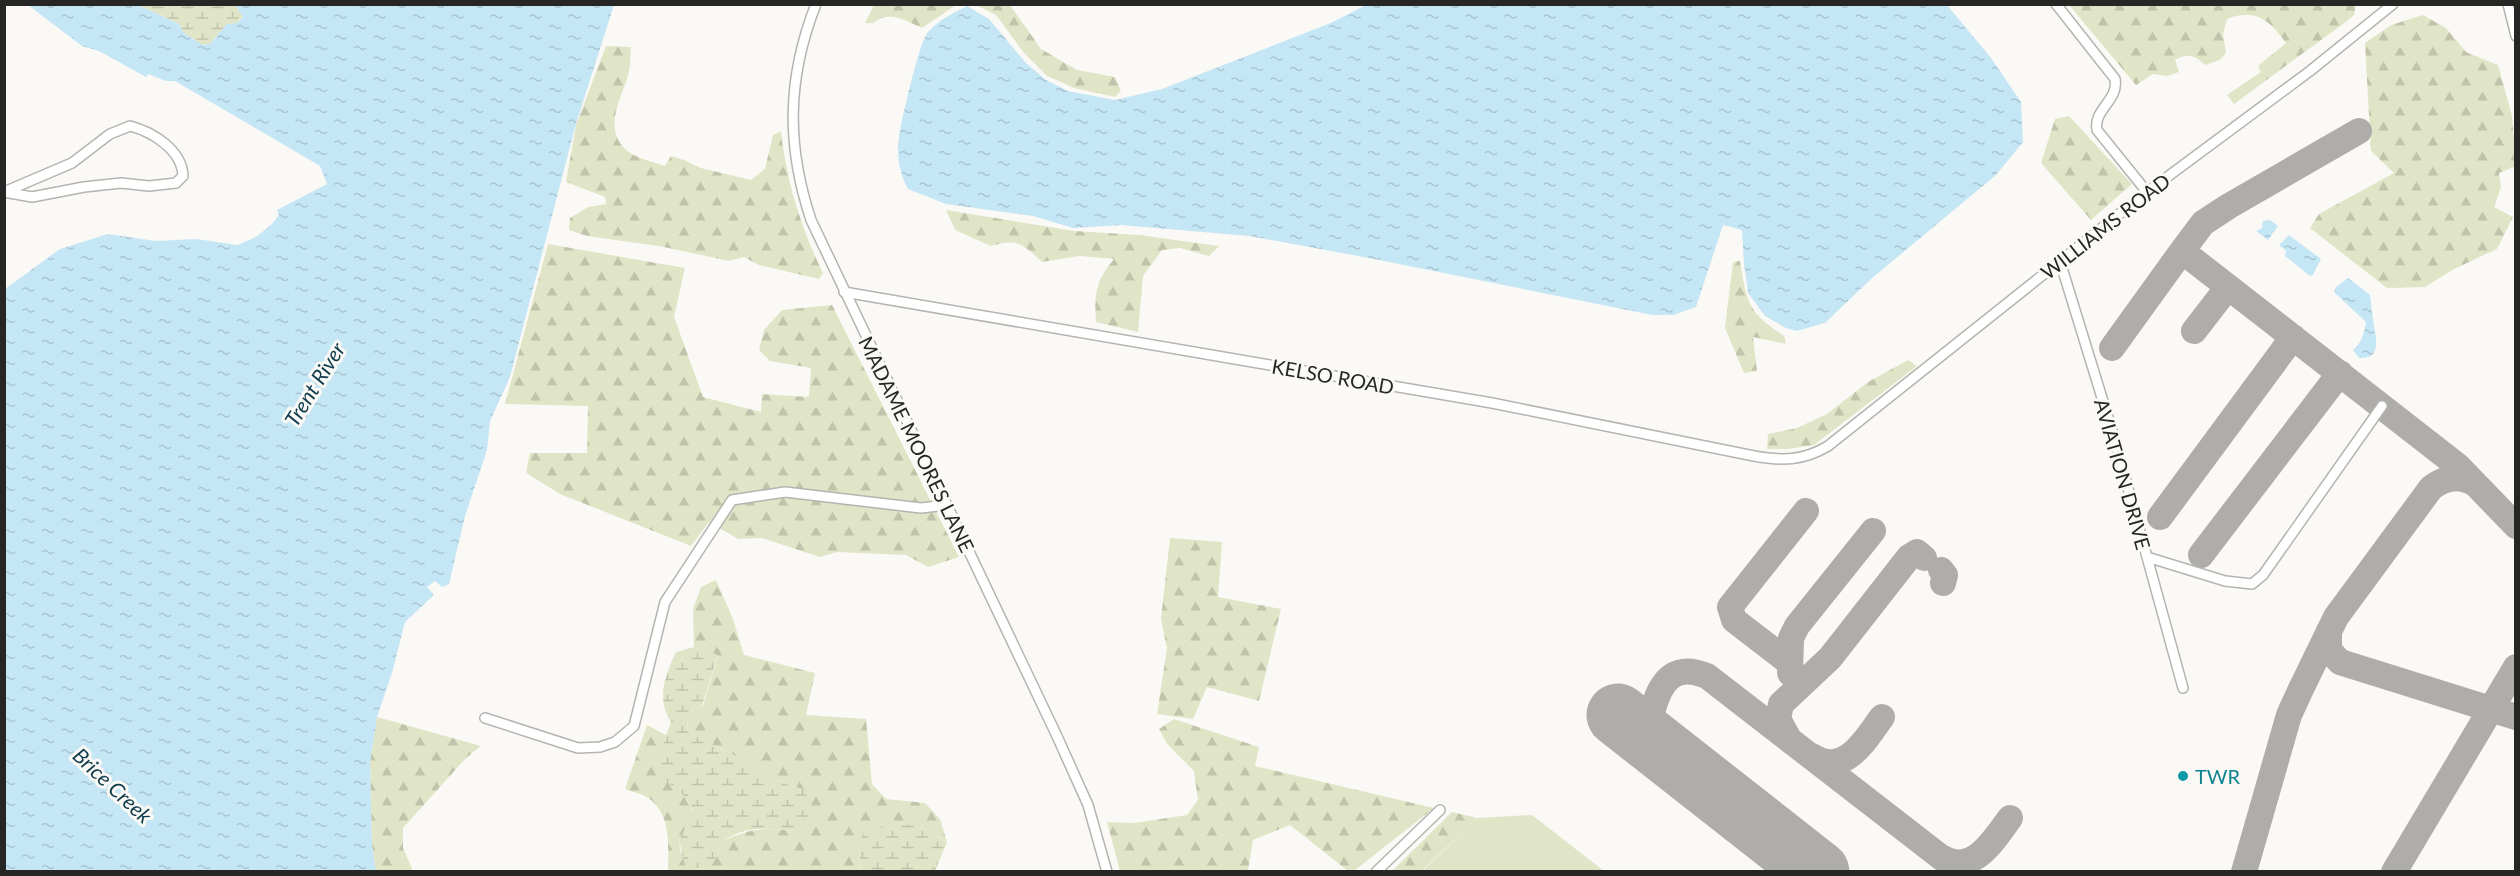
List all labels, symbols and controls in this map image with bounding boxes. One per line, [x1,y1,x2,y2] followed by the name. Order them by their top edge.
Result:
[2036,168,2174,284] street label: WILLIAMS ROAD
[854,332,980,556] street label: MADAME MOORES LANE
[279,337,350,430] water label: Trent River
[1270,353,1396,399] street label: KELSO ROAD
[2090,396,2156,552] street label: AVIATION DRIVE
[68,742,158,828] water label: Brice Creek
[2195,764,2241,788] place label: TWR
[2176,769,2190,783] marker: TWR

